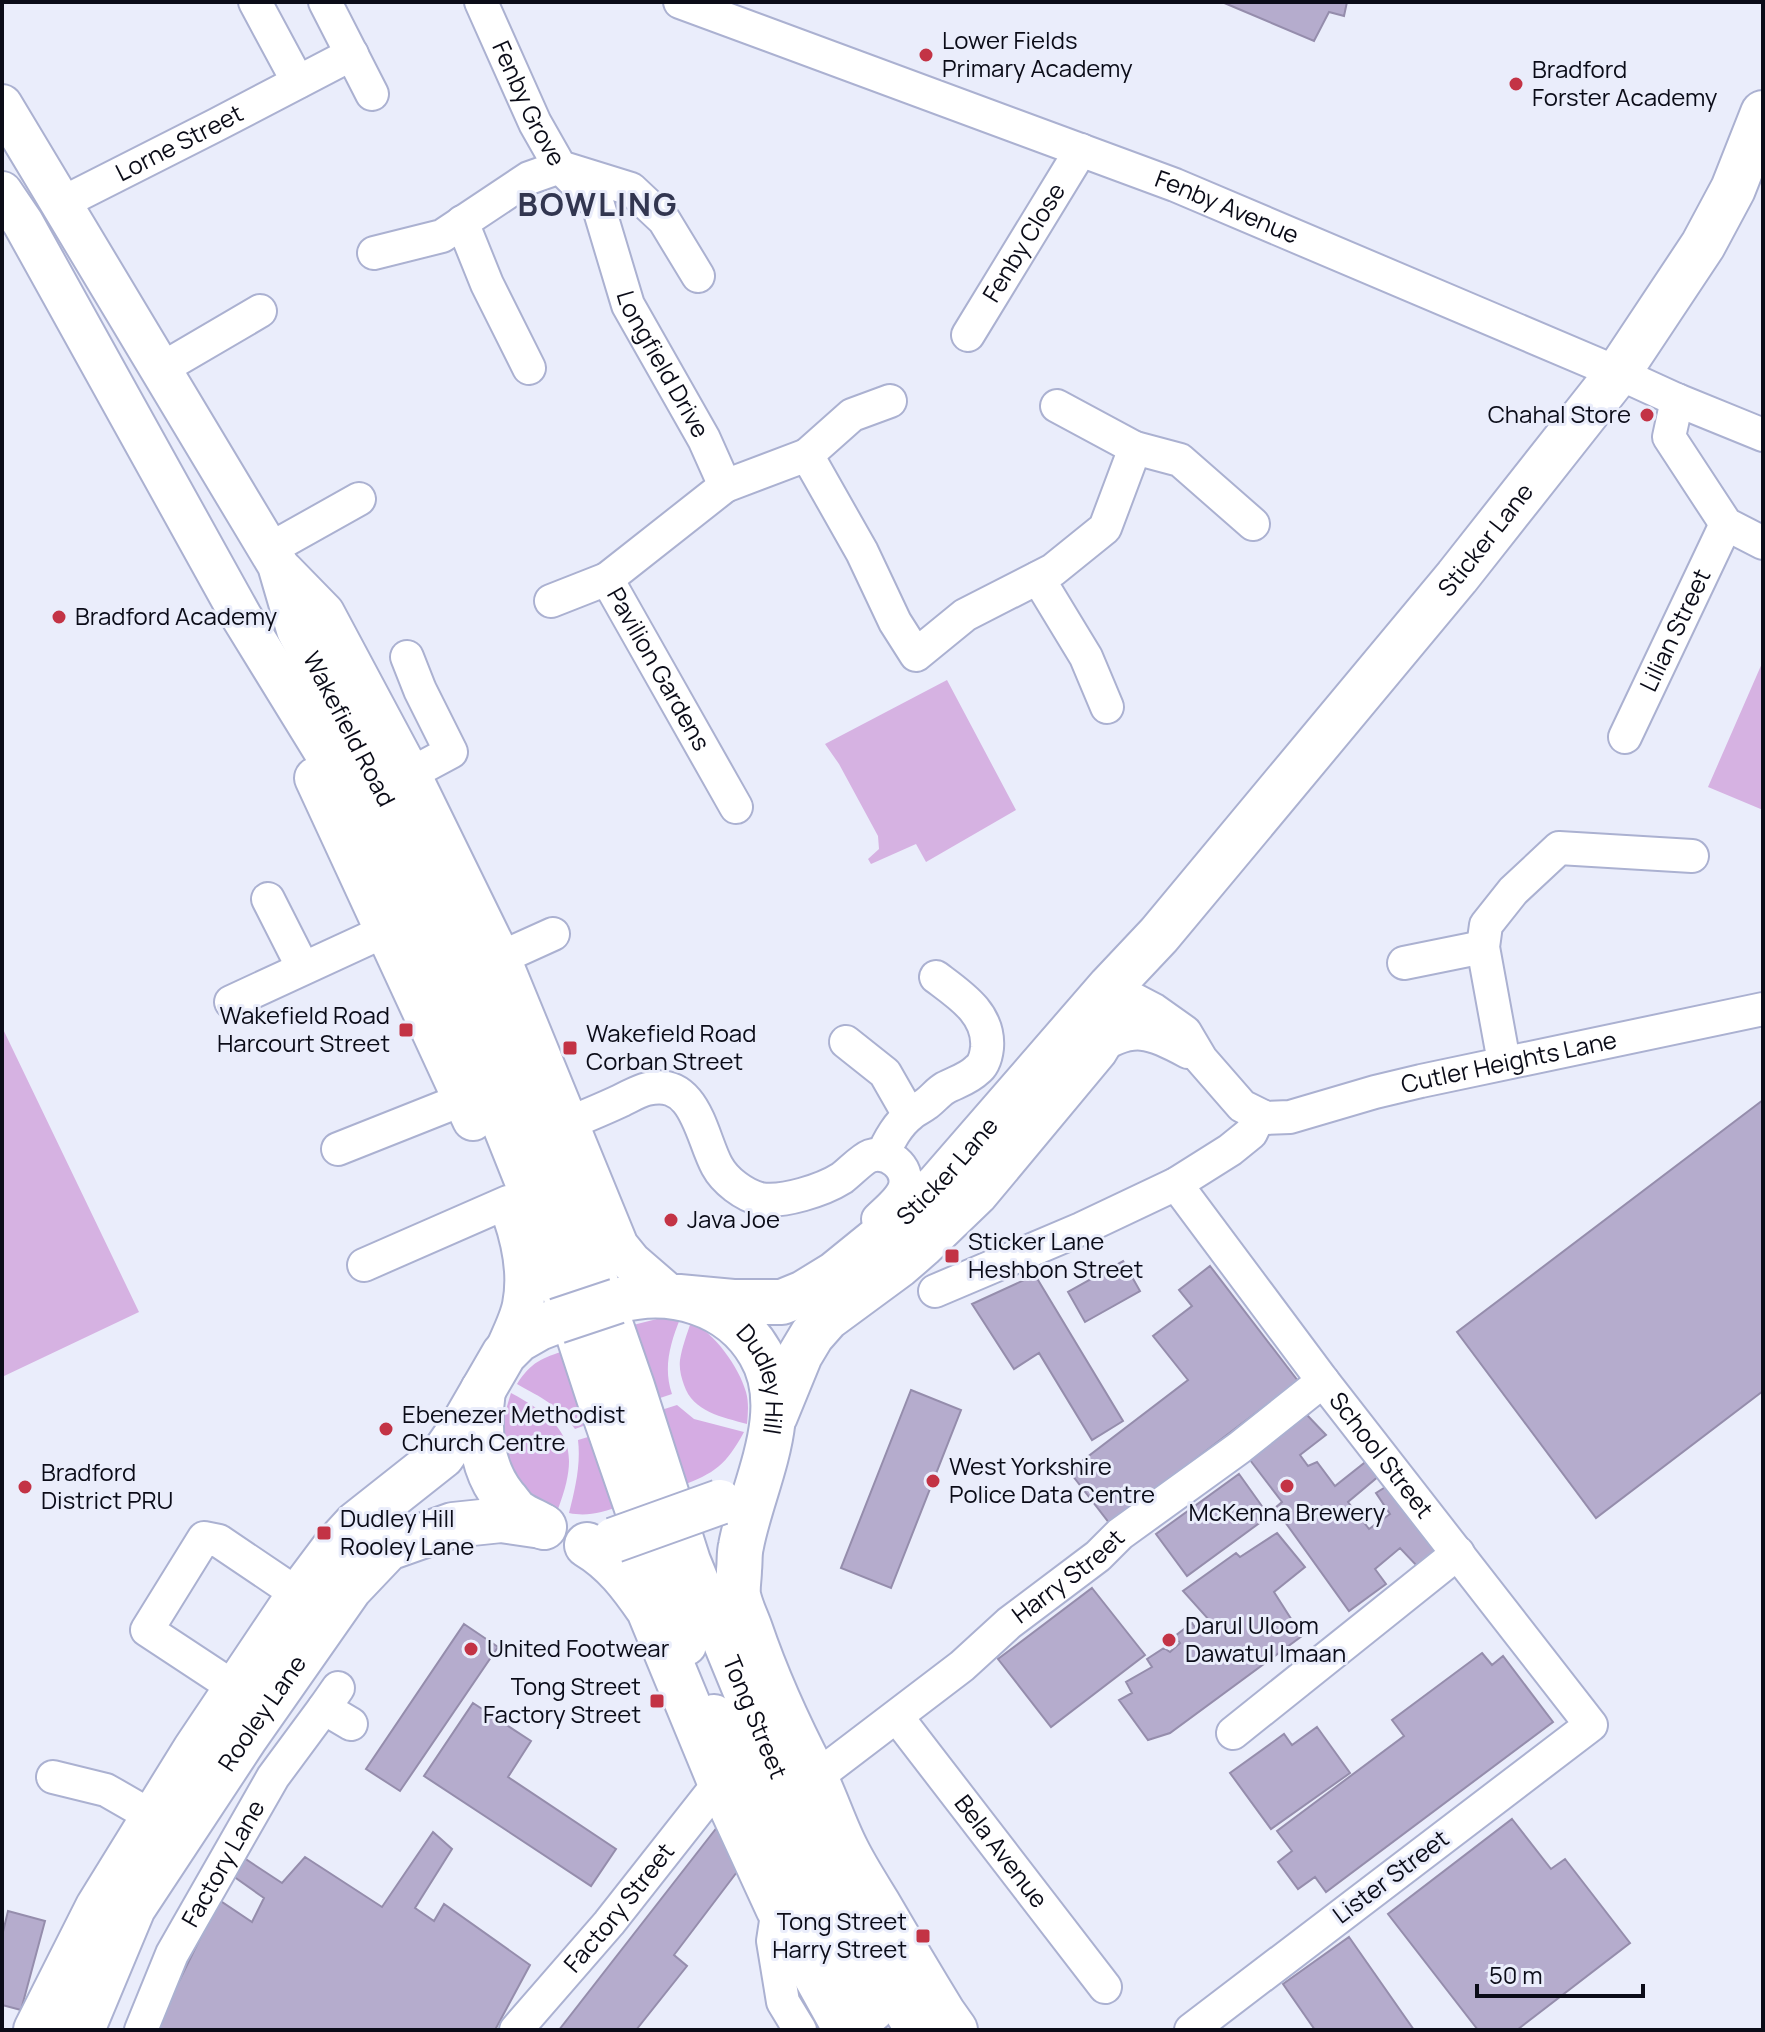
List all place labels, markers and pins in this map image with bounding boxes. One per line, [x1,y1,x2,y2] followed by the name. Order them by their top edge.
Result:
[942,23,1133,84] place label: Lower Fields Primary Academy
[917,46,935,64] marker: Lower Fields Primary Academy
[1532,52,1718,113] place label: Bradford Forster Academy
[1507,75,1525,93] marker: Bradford Forster Academy
[1488,397,1631,430] place label: Chahal Store
[1638,406,1656,424] marker: Chahal Store
[75,599,278,632] place label: Bradford Academy
[50,608,68,626] marker: Bradford Academy
[217,998,390,1059] place label: Wakefield Road Harcourt Street
[586,1016,756,1077] place label: Wakefield Road Corban Street
[397,1021,415,1039] marker: Wakefield Road Harcourt Street
[561,1039,579,1057] marker: Wakefield Road Corban Street
[687,1202,780,1235] place label: Java Joe
[662,1211,680,1229] marker: Java Joe
[968,1224,1143,1285] place label: Sticker Lane Heshbon Street
[943,1247,961,1265] marker: Sticker Lane Heshbon Street
[402,1397,625,1458] place label: Ebenezer Methodist Church Centre
[377,1420,395,1438] marker: Ebenezer Methodist Church Centre
[949,1449,1155,1510] place label: West Yorkshire Police Data Centre
[41,1455,173,1516] place label: Bradford District PRU
[924,1472,942,1490] marker: West Yorkshire Police Data Centre
[1278,1477,1296,1495] marker: McKenna Brewery
[16,1478,34,1496] marker: Bradford District PRU
[1189,1495,1386,1528] place label: McKenna Brewery
[340,1501,474,1562] place label: Dudley Hill Rooley Lane
[315,1524,333,1542] marker: Dudley Hill Rooley Lane
[1185,1608,1346,1669] place label: Darul Uloom Dawatul Imaan
[487,1631,670,1664] place label: United Footwear
[1160,1631,1178,1649] marker: Darul Uloom Dawatul Imaan
[462,1640,480,1658] marker: United Footwear
[483,1669,641,1730] place label: Tong Street Factory Street
[648,1692,666,1710] marker: Tong Street Factory Street
[772,1904,907,1965] place label: Tong Street Harry Street
[914,1927,932,1945] marker: Tong Street Harry Street

